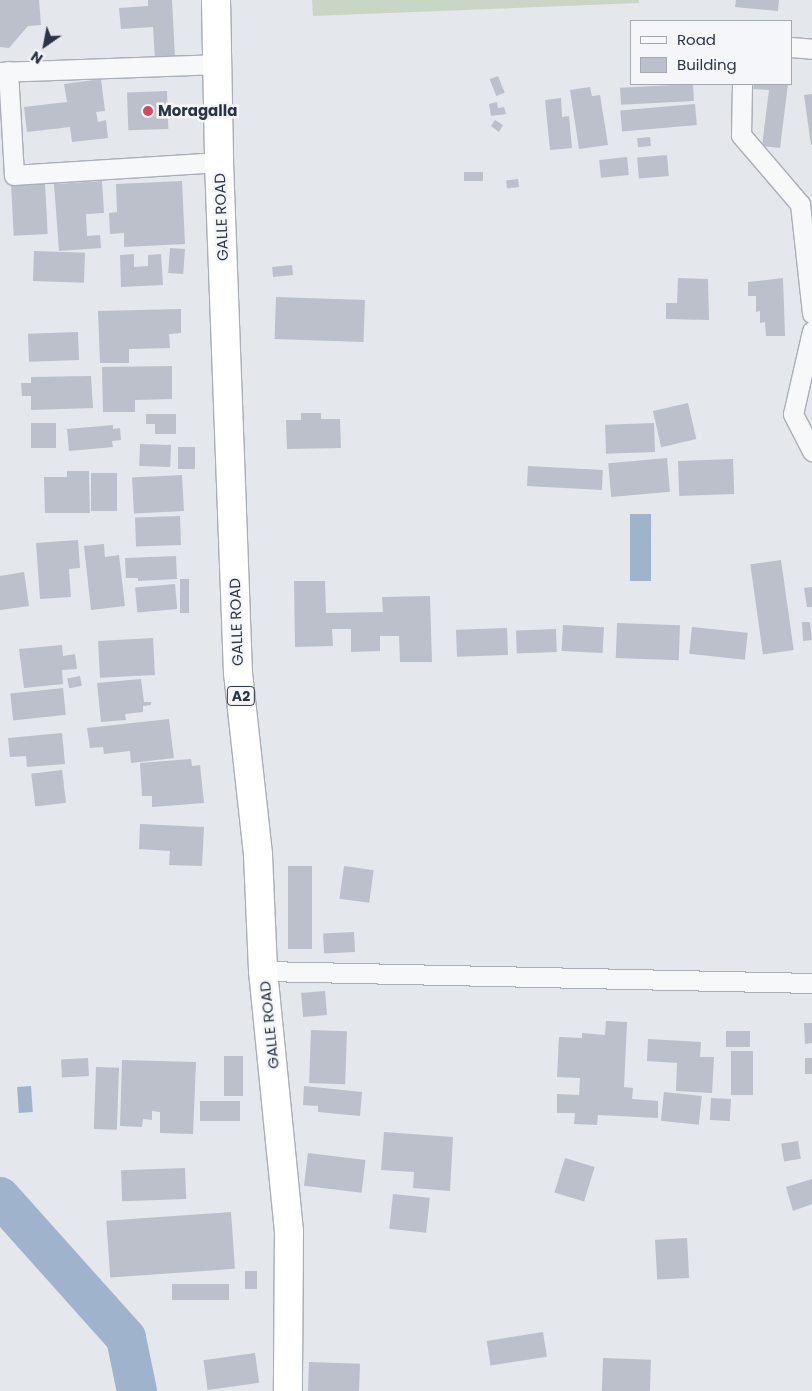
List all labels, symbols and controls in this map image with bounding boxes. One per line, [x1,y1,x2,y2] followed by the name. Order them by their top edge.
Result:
[20,20,70,70] north arrow
[630,20,792,85] legend
[677,29,716,50] text: Road
[27,46,47,69] text: N
[677,54,737,75] text: Building
[158,102,237,120] place label: Moragalla
[142,105,154,117] marker: Moragalla
[210,173,232,261] street label: GALLE ROAD
[225,578,247,666] street label: GALLE ROAD
[226,684,256,708] road number: A2
[255,980,283,1070] street label: GALLE ROAD

